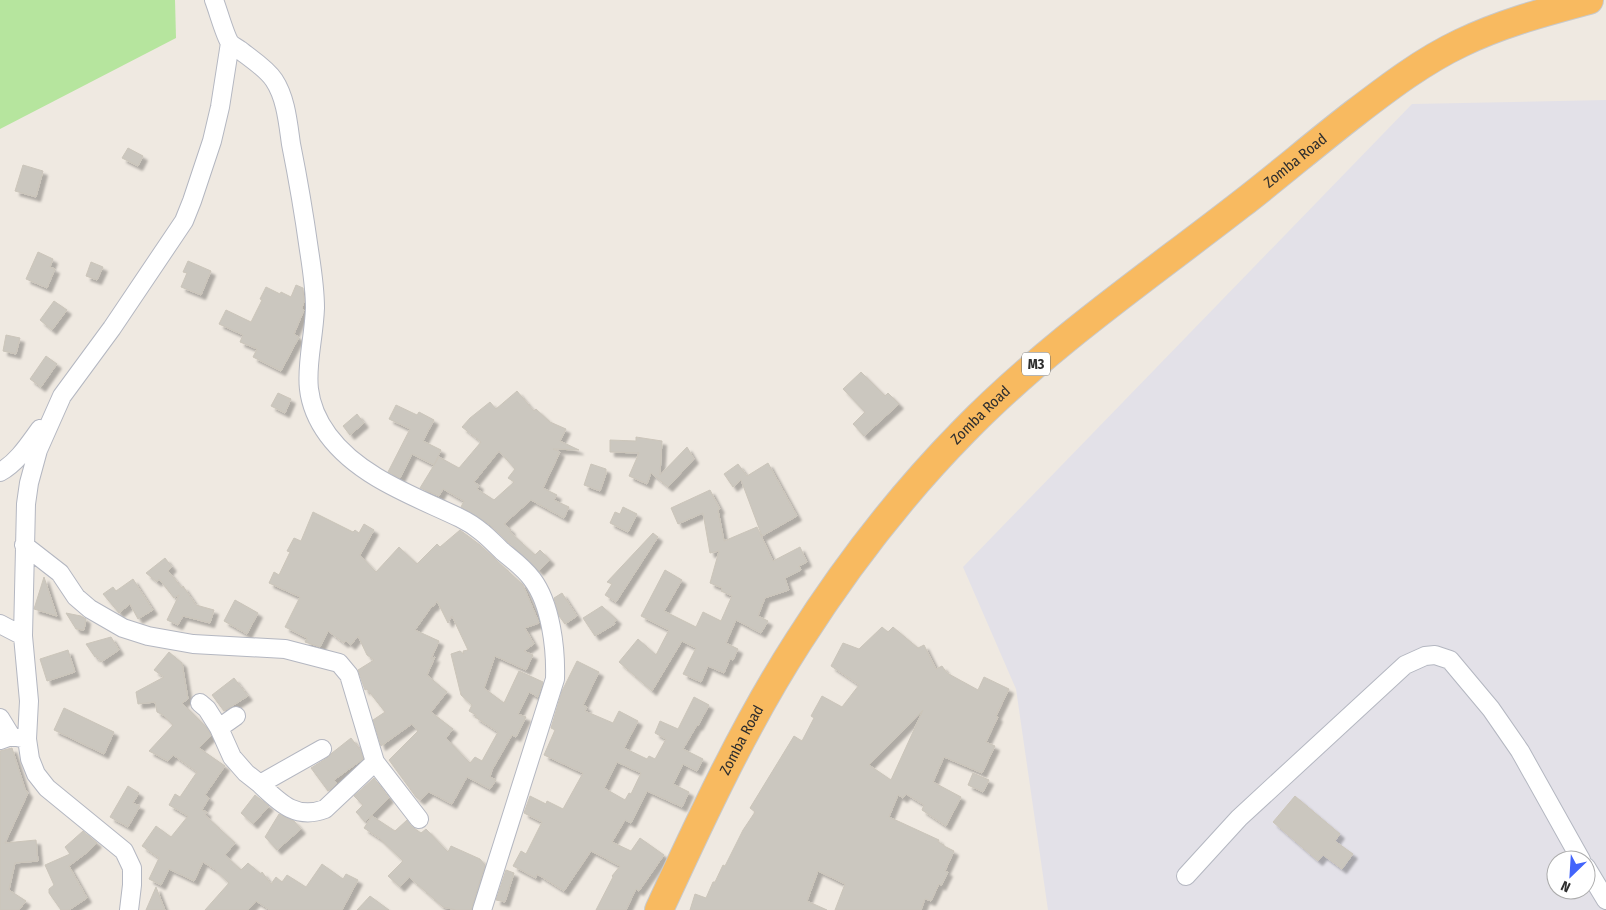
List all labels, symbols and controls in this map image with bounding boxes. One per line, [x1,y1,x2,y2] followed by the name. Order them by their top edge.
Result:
[1260,130,1330,192] street label: Zomba Road
[1022,352,1050,376] road number: M3
[947,382,1014,448] street label: Zomba Road
[716,702,767,778] street label: Zomba Road
[1546,850,1596,900] north arrow
[1558,877,1573,896] text: N

